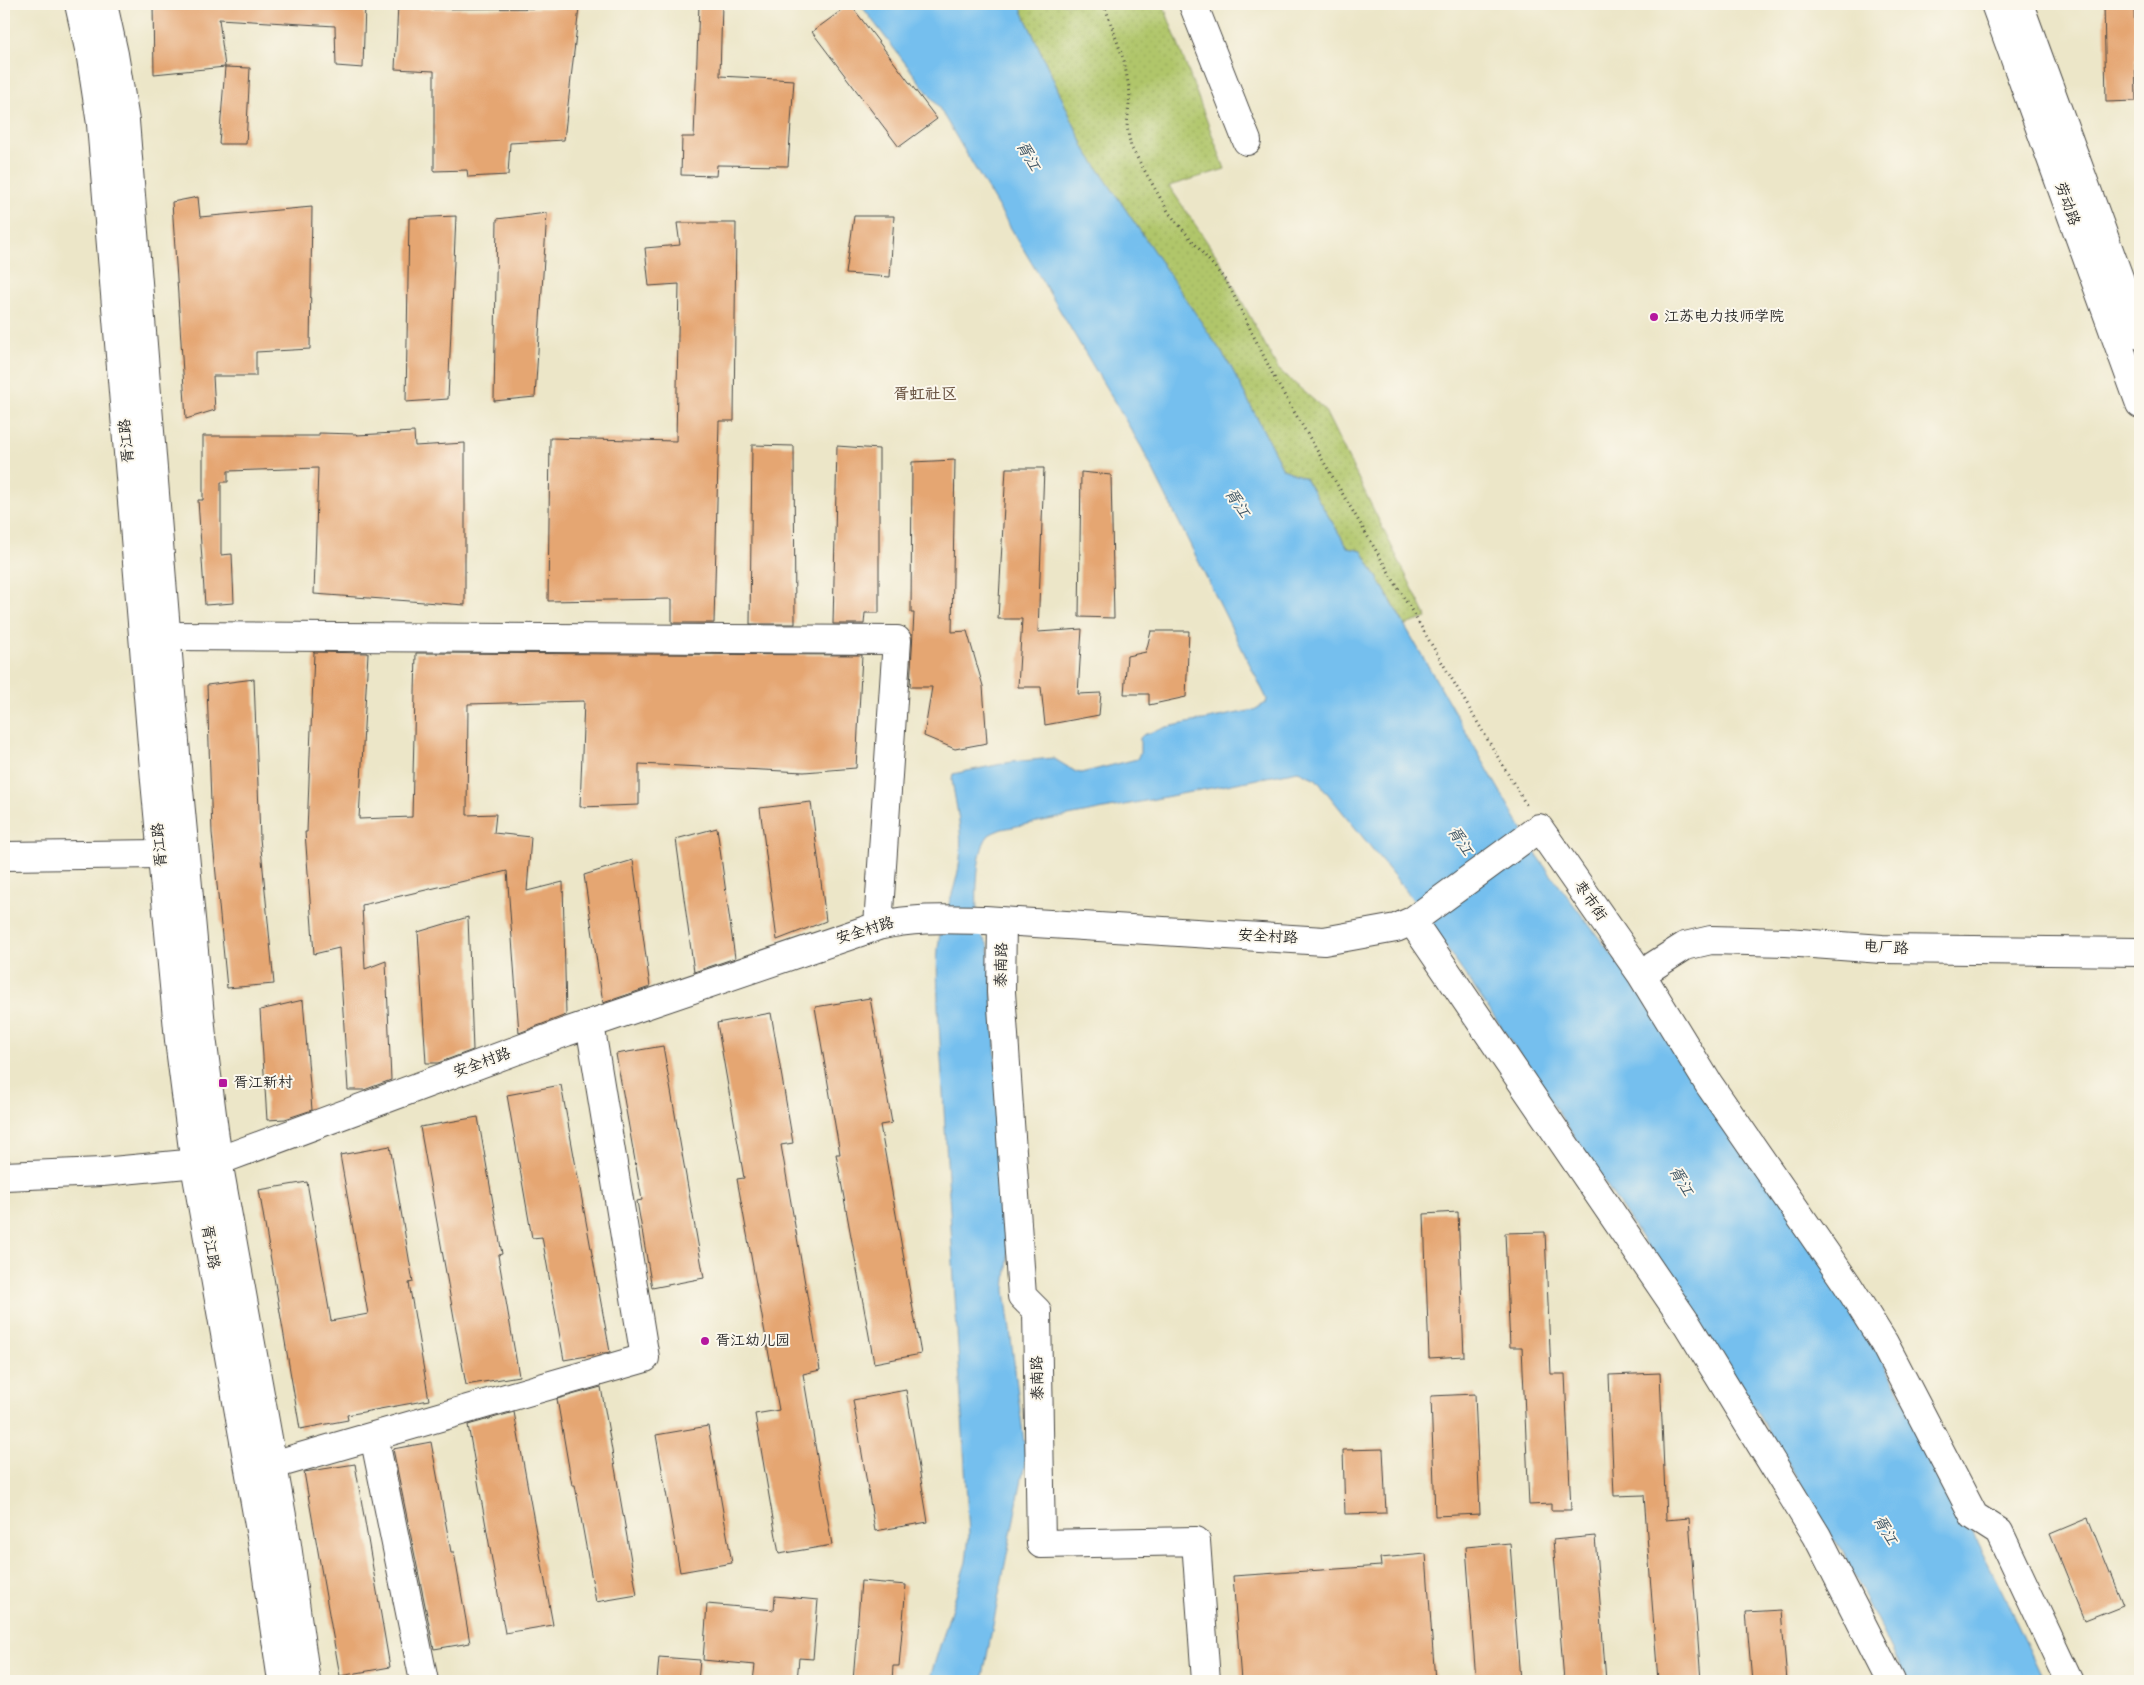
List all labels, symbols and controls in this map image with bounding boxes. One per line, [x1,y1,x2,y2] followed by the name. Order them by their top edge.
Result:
[1009,136,1047,177] water label: 胥江
[2048,179,2086,229] street label: 劳动路
[1664,305,1784,329] place label: 江苏电力技师学院
[1648,311,1660,323] marker: 江苏电力技师学院
[893,382,957,407] district label: 胥虹社区
[113,418,141,464] street label: 胥江路
[1218,483,1257,524] water label: 胥江
[1441,821,1480,862] water label: 胥江
[146,822,174,868] street label: 胥江路
[1567,876,1613,926] street label: 枣市街
[833,911,897,951] street label: 安全村路
[1237,923,1299,951] street label: 安全村路
[1863,935,1909,961] street label: 电厂路
[990,942,1014,988] street label: 泰南路
[450,1041,514,1085] street label: 安全村路
[233,1071,293,1095] place label: 胥江新村
[217,1077,229,1089] marker: 胥江新村
[1662,1161,1700,1202] water label: 胥江
[194,1223,226,1271] street label: 胥江路
[715,1329,790,1353] place label: 胥江幼儿园
[699,1335,711,1347] marker: 胥江幼儿园
[1026,1355,1050,1401] street label: 泰南路
[1866,1510,1904,1551] water label: 胥江

